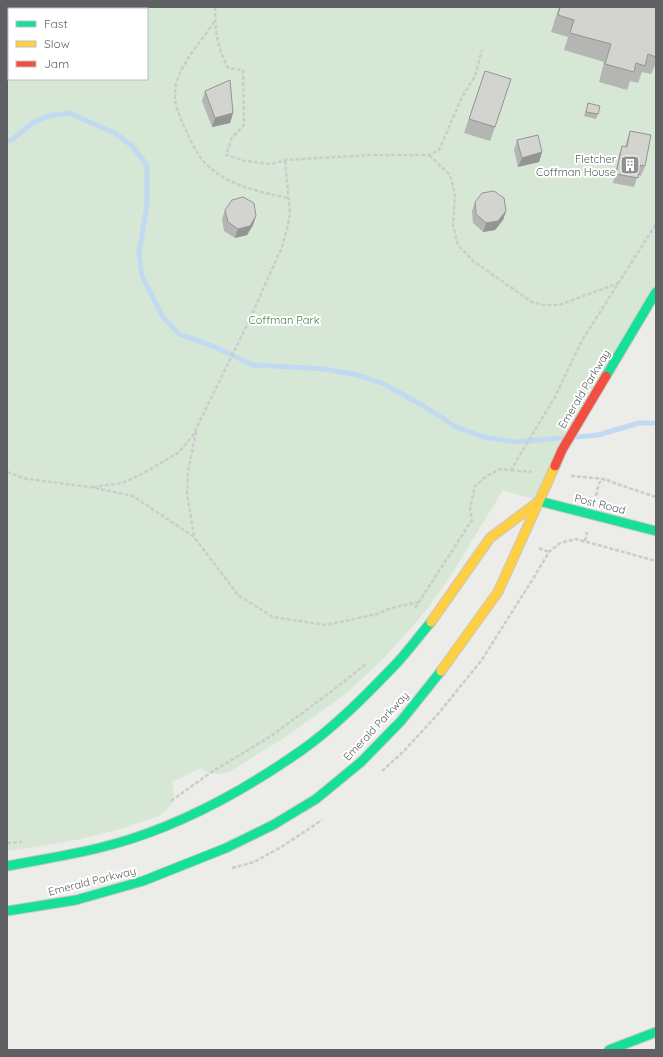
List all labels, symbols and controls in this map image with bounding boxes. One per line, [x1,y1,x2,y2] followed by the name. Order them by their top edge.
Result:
[8,8,148,80] legend
[44,16,68,31] text: Fast
[44,36,70,51] text: Slow
[44,56,69,71] text: Jam
[536,152,617,179] place label: Fletcher Coffman House
[619,154,641,176] building icon: Fletcher Coffman House
[248,313,320,327] park label: Coffman Park
[555,347,613,431] street label: Emerald Parkway
[573,491,627,517] street label: Post Road
[340,688,412,764] street label: Emerald Parkway
[47,863,137,899] street label: Emerald Parkway

